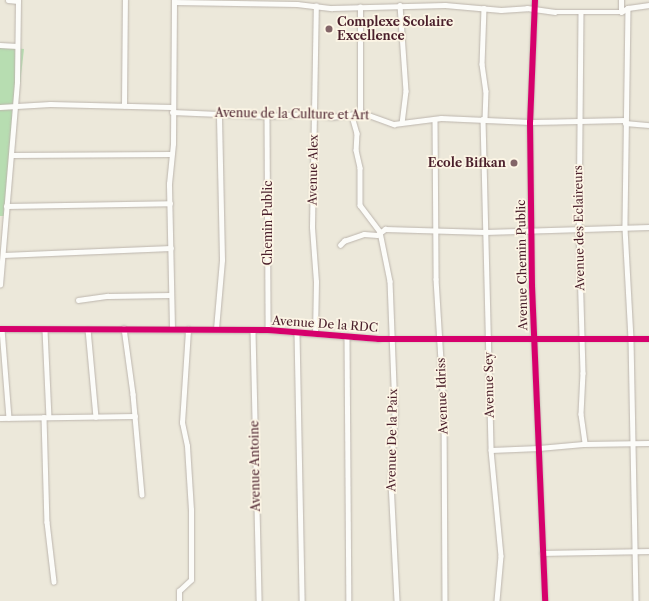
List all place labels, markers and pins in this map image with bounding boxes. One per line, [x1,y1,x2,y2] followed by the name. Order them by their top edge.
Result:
[337,15,453,43] place label: Complexe Scolaire Excellence
[324,24,334,34] marker: Complexe Scolaire Excellence
[428,156,506,170] place label: Ecole Bifkan
[509,158,519,168] marker: Ecole Bifkan

